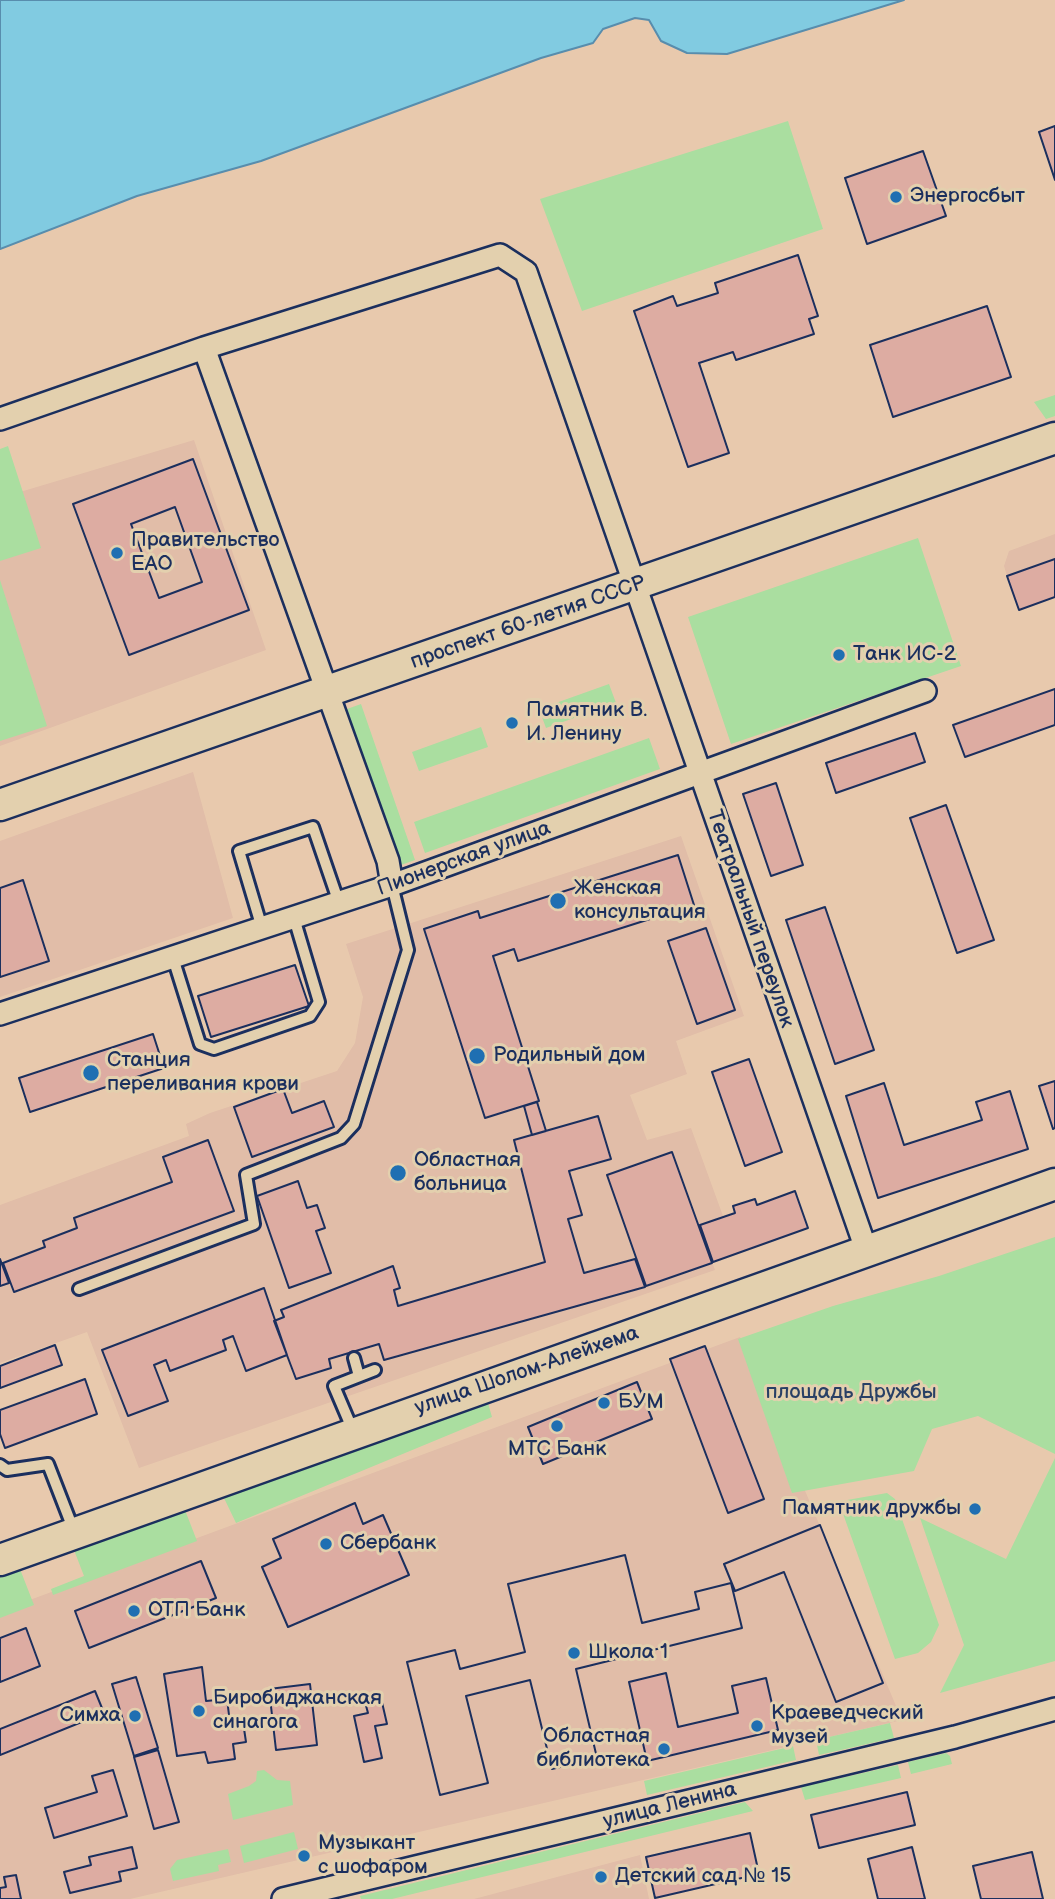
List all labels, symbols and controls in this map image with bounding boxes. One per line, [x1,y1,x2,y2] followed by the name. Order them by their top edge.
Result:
[910,184,1025,210] place label: Энергосбыт
[888,189,904,205] marker: Энергосбыт
[131,528,279,578] place label: Правительство ЕАО
[109,545,125,561] marker: Правительство ЕАО
[407,571,649,675] street label: проспект 60-летия СССР
[853,642,956,668] place label: Танк ИС-2
[831,647,847,663] marker: Танк ИС-2
[526,698,647,748] place label: Памятник В. И. Ленину
[504,715,520,731] marker: Памятник В. И. Ленину
[701,807,799,1031] street label: Театральный переулок
[374,816,554,902] street label: Пионерская улица
[574,876,706,926] place label: Женская консультация
[548,891,568,911] marker: Женская консультация
[493,1043,646,1069] place label: Родильный дом
[467,1046,487,1066] marker: Родильный дом
[107,1048,299,1098] place label: Станция переливания крови
[81,1063,101,1083] marker: Станция переливания крови
[414,1148,521,1198] place label: Областная больница
[388,1163,408,1183] marker: Областная больница
[412,1321,642,1421] street label: улица Шолом-Алейхема
[765,1380,937,1406] park label: площадь Дружбы
[618,1390,664,1416] place label: БУМ
[596,1395,612,1411] marker: БУМ
[549,1418,565,1434] marker: МТС Банк
[508,1437,606,1463] place label: МТС Банк
[782,1496,961,1522] place label: Памятник дружбы
[967,1501,983,1517] marker: Памятник дружбы
[340,1531,436,1557] place label: Сбербанк
[318,1536,334,1552] marker: Сбербанк
[148,1598,245,1624] place label: ОТП Банк
[126,1603,142,1619] marker: ОТП Банк
[588,1640,668,1666] place label: Школа 1
[566,1645,582,1661] marker: Школа 1
[213,1686,382,1736] place label: Биробиджанская синагога
[771,1701,924,1751] place label: Краеведческий музей
[60,1703,121,1729] place label: Симха
[191,1703,207,1719] marker: Биробиджанская синагога
[127,1708,143,1724] marker: Симха
[749,1718,765,1734] marker: Краеведческий музей
[536,1724,650,1774] place label: Областная библиотека
[656,1741,672,1757] marker: Областная библиотека
[601,1777,739,1835] street label: улица Ленина
[318,1831,428,1881] place label: Музыкант с шофаром
[296,1848,312,1864] marker: Музыкант с шофаром
[615,1864,791,1890] place label: Детский сад № 15
[593,1869,609,1885] marker: Детский сад № 15

